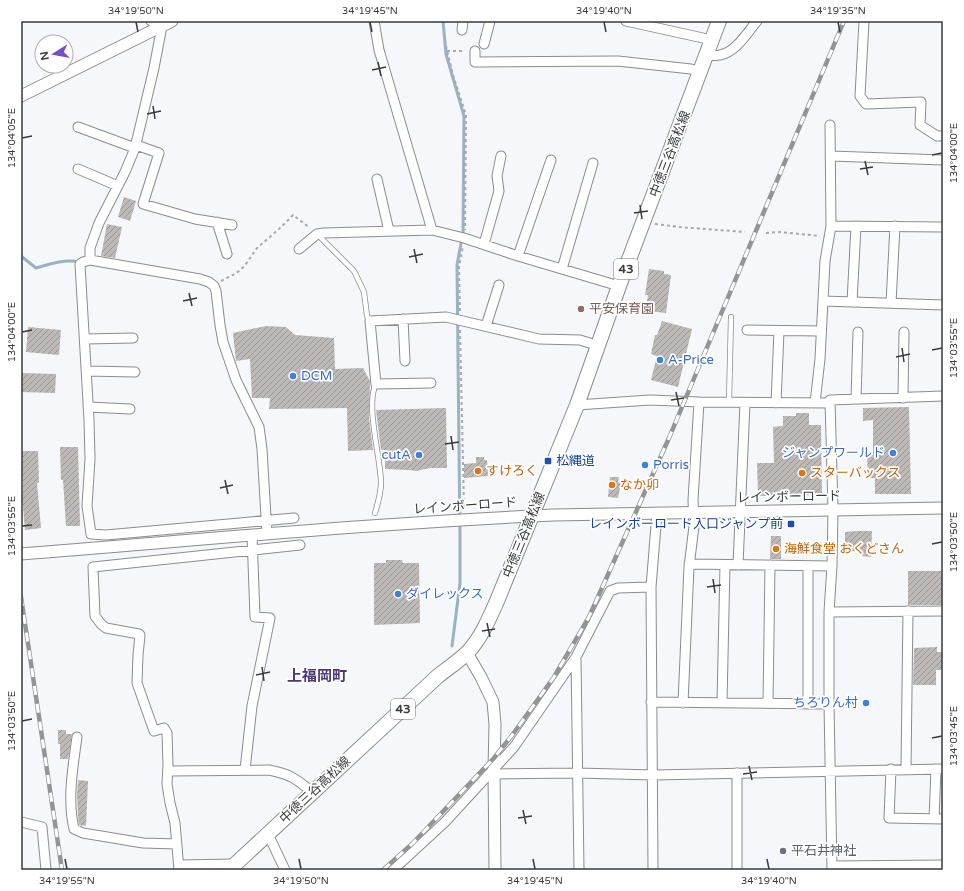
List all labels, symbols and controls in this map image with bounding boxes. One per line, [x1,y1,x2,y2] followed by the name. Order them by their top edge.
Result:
[108,5,164,17] text: 34°19'50"N
[342,5,398,17] text: 34°19'45"N
[576,5,632,17] text: 34°19'40"N
[810,5,866,17] text: 34°19'35"N
[34,34,74,74] north arrow
[37,50,52,61] text: N
[6,108,18,168] text: 134°04'05"E
[646,109,694,199] street label: 中徳三谷高松線
[948,123,960,183] text: 134°04'00"E
[614,259,638,279] road number: 43
[589,301,654,317] place label: 平安保育園
[6,302,18,362] text: 134°04'00"E
[576,304,586,314] marker: 平安保育園
[948,318,960,378] text: 134°03'55"E
[668,352,714,368] place label: A-Price
[655,355,665,365] marker: A-Price
[301,368,332,384] place label: DCM
[288,371,298,381] marker: DCM
[782,445,885,461] place label: ジャンプワールド
[381,447,411,463] place label: cutA
[888,448,898,458] marker: ジャンプワールド
[414,450,424,460] marker: cutA
[556,453,595,469] place label: 松縄道
[543,456,553,466] marker: 松縄道
[653,457,689,473] place label: Porris
[640,460,650,470] marker: Porris
[486,463,538,479] place label: すけろく
[810,465,900,481] place label: スターバックス
[473,466,483,476] marker: すけろく
[797,468,807,478] marker: スターバックス
[620,477,659,493] place label: なか卯
[607,480,617,490] marker: なか卯
[737,488,841,506] street label: レインボーロード
[500,490,548,580] street label: 中徳三谷高松線
[413,494,517,518] street label: レインボーロード
[6,496,18,556] text: 134°03'55"E
[948,512,960,572] text: 134°03'50"E
[589,516,783,532] place label: レインボーロード入口ジャンプ前
[786,519,796,529] marker: レインボーロード入口ジャンプ前
[784,541,904,557] place label: 海鮮食堂 おくどさん
[771,544,781,554] marker: 海鮮食堂 おくどさん
[406,586,484,602] place label: ダイレックス
[393,589,403,599] marker: ダイレックス
[287,667,347,685] district label: 上福岡町
[6,691,18,751] text: 134°03'50"E
[793,695,858,711] place label: ちろりん村
[861,698,871,708] marker: ちろりん村
[391,699,415,719] road number: 43
[948,706,960,766] text: 134°03'45"E
[276,753,354,827] street label: 中徳三谷高松線
[791,843,856,859] place label: 平石井神社
[778,846,788,856] marker: 平石井神社
[39,875,95,887] text: 34°19'55"N
[273,875,329,887] text: 34°19'50"N
[507,875,563,887] text: 34°19'45"N
[741,875,797,887] text: 34°19'40"N

